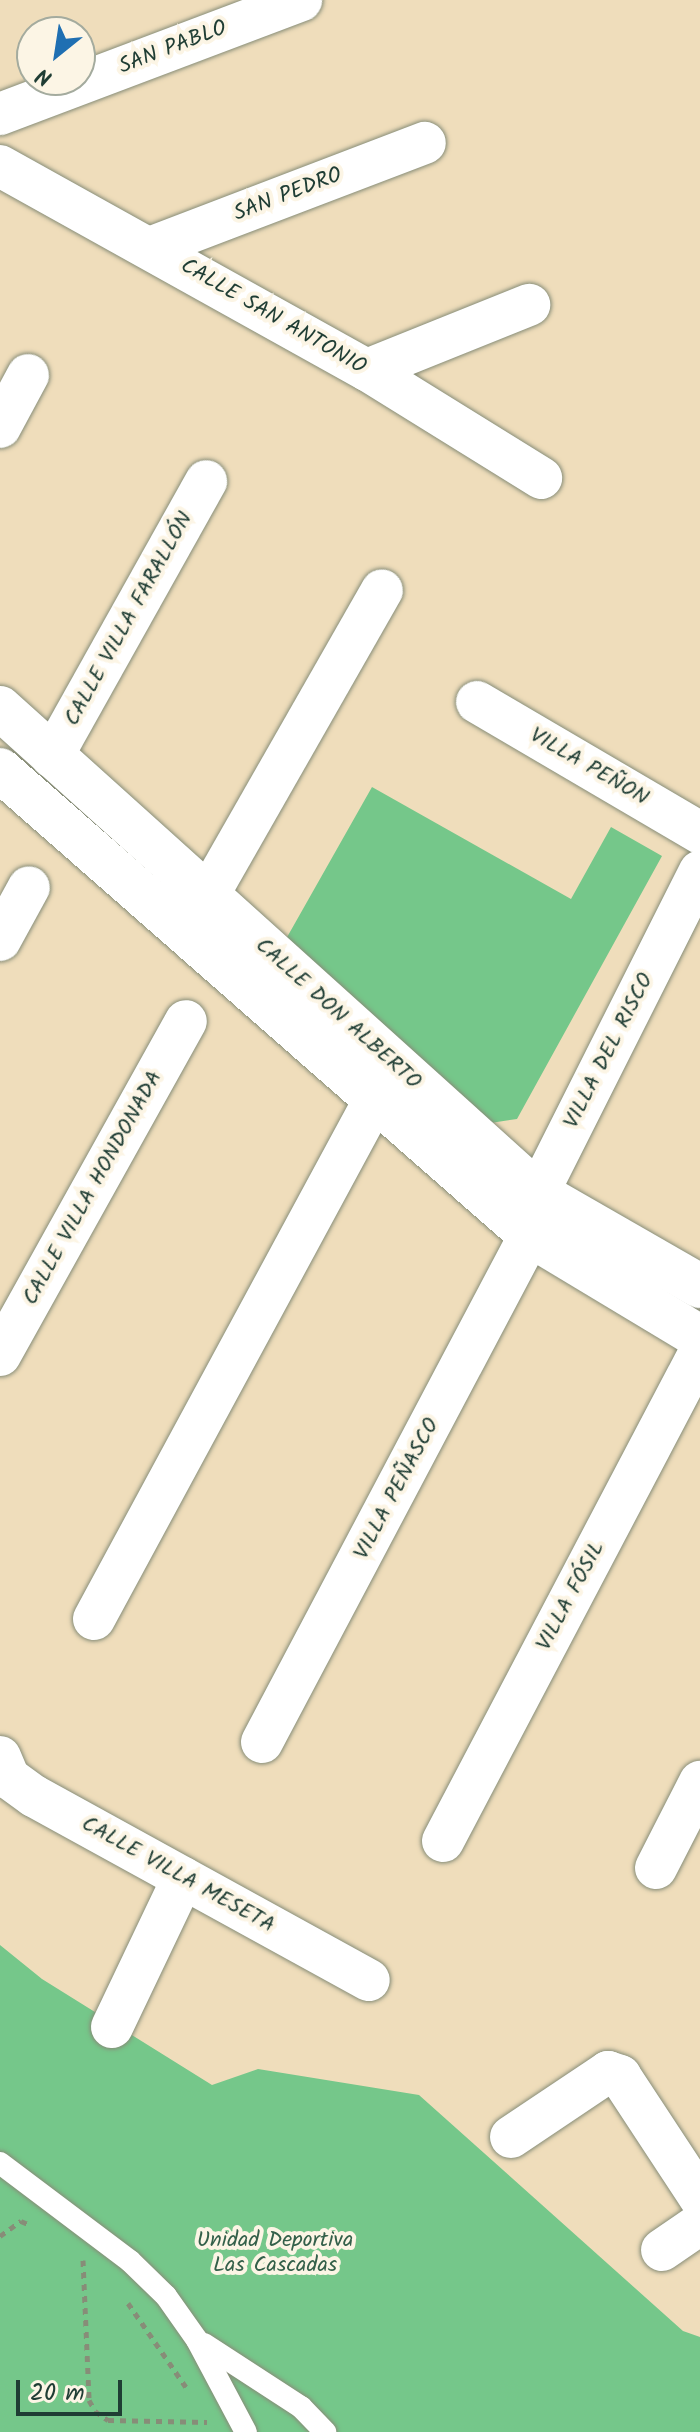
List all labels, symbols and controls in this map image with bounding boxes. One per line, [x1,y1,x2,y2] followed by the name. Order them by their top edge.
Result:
[115,15,231,81] street label: SAN PABLO
[16,16,96,96] north arrow
[30,57,60,94] text: N
[230,162,346,228] street label: SAN PEDRO
[176,253,370,381] street label: CALLE SAN ANTONIO
[59,507,199,731] street label: CALLE VILLA FARALLÓN
[525,722,653,812] street label: VILLA PEÑON
[250,933,426,1095] street label: CALLE DON ALBERTO
[559,969,659,1133] street label: VILLA DEL RISCO
[18,1066,168,1310] street label: CALLE VILLA HONDONADA
[349,1414,445,1564] street label: VILLA PEÑASCO
[531,1537,611,1655] street label: VILLA FÓSIL
[77,1811,279,1939] street label: CALLE VILLA MESETA
[197,2227,353,2278] park label: Unidad Deportiva Las Cascadas
[20,2364,126,2414] scale bar
[30,2374,85,2413] text: 20 m

